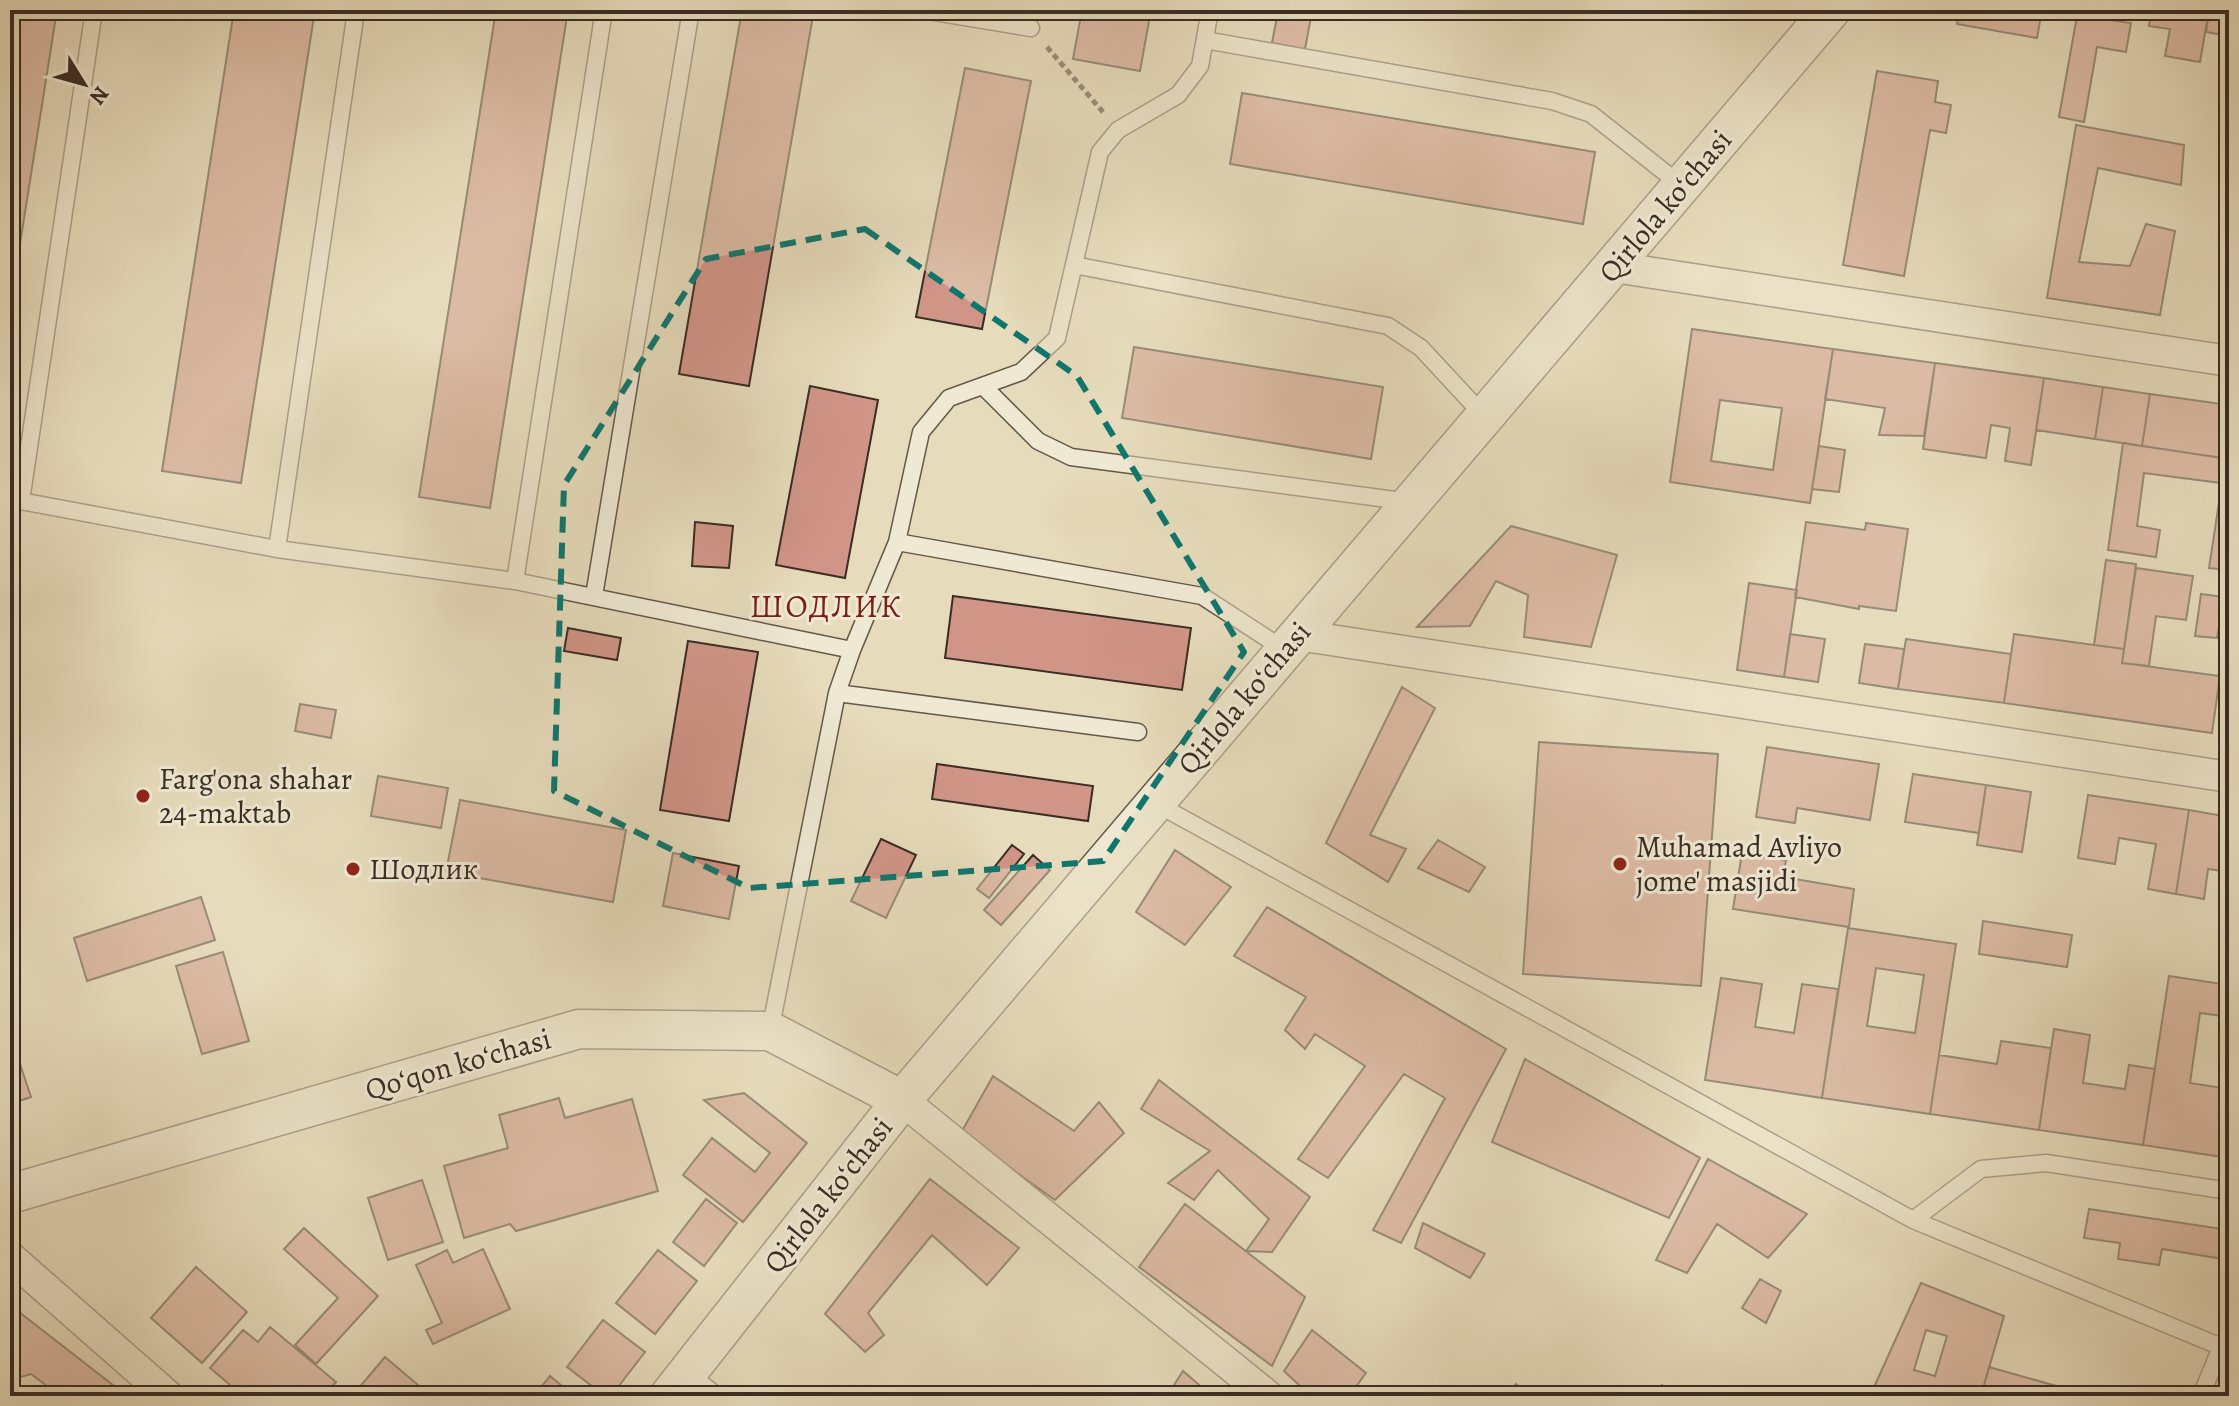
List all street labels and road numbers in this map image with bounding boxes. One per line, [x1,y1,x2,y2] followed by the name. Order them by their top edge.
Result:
[1589,121,1741,291] street label: Qirlola koʻchasi
[1168,613,1320,783] street label: Qirlola koʻchasi
[360,1018,556,1110] street label: Qoʻqon koʻchasi
[754,1109,902,1281] street label: Qirlola koʻchasi

